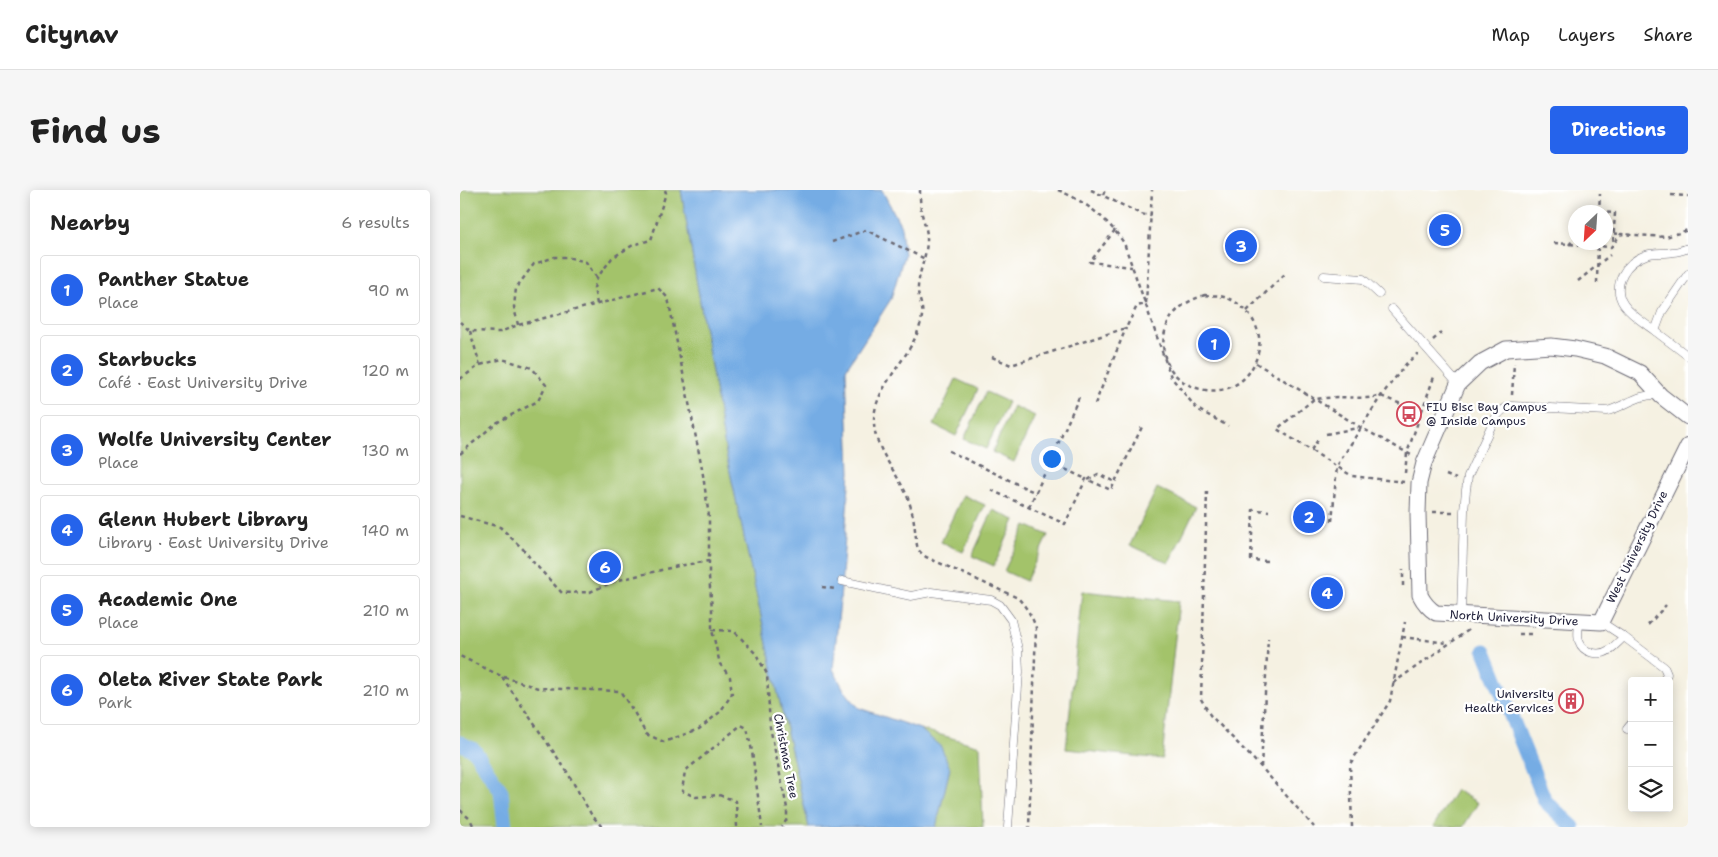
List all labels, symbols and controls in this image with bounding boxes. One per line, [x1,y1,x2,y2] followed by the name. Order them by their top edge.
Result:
[25,19,119,51] text: Citynav
[1492,23,1530,47] text: Map
[1558,23,1615,47] text: Layers
[1643,23,1693,47] text: Share
[1550,106,1688,154] button: Directions
[30,107,161,154] text: Find us
[1568,205,1613,250] north arrow
[50,209,130,237] text: Nearby
[1429,211,1461,249] pin: 5
[341,212,410,233] text: 6 results
[1225,227,1257,265] pin: 3
[98,267,249,292] text: Panther Statue
[63,280,71,301] text: 1
[368,280,409,301] text: 90 m
[98,292,139,313] text: Place
[1198,325,1230,363] pin: 1
[98,347,197,372] text: Starbucks
[61,360,73,381] text: 2
[362,360,409,381] text: 120 m
[98,372,308,393] text: Café · East University Drive
[1426,399,1547,429] place label: FIU Bisc Bay Campus @ Inside Campus
[1396,401,1422,427] bus stop icon: FIU Bisc Bay Campus @ Inside Campus
[98,427,331,452] text: Wolfe University Center
[61,440,73,461] text: 3
[362,440,409,461] text: 130 m
[1039,446,1065,472] your location
[98,452,139,473] text: Place
[1603,488,1671,606] street label: West University Drive
[1293,498,1325,536] pin: 2
[98,507,308,532] text: Glenn Hubert Library
[61,520,73,541] text: 4
[362,520,409,541] text: 140 m
[98,532,329,553] text: Library · East University Drive
[589,548,621,586] pin: 6
[1311,574,1343,612] pin: 4
[98,587,238,612] text: Academic One
[62,600,72,621] text: 5
[362,600,409,621] text: 210 m
[1449,607,1579,629] street label: North University Drive
[98,612,139,633] text: Place
[98,667,323,692] text: Oleta River State Park
[1628,677,1673,812] map controls
[1628,677,1673,722] button: +
[61,680,73,701] text: 6
[362,680,409,701] text: 210 m
[1464,686,1554,716] place label: University Health Services
[1558,688,1584,714] building icon: University Health Services
[98,692,132,713] text: Park
[770,712,802,800] street label: Christmas Tree
[1628,722,1673,767] button: −
[1628,767,1673,812] button: layers

